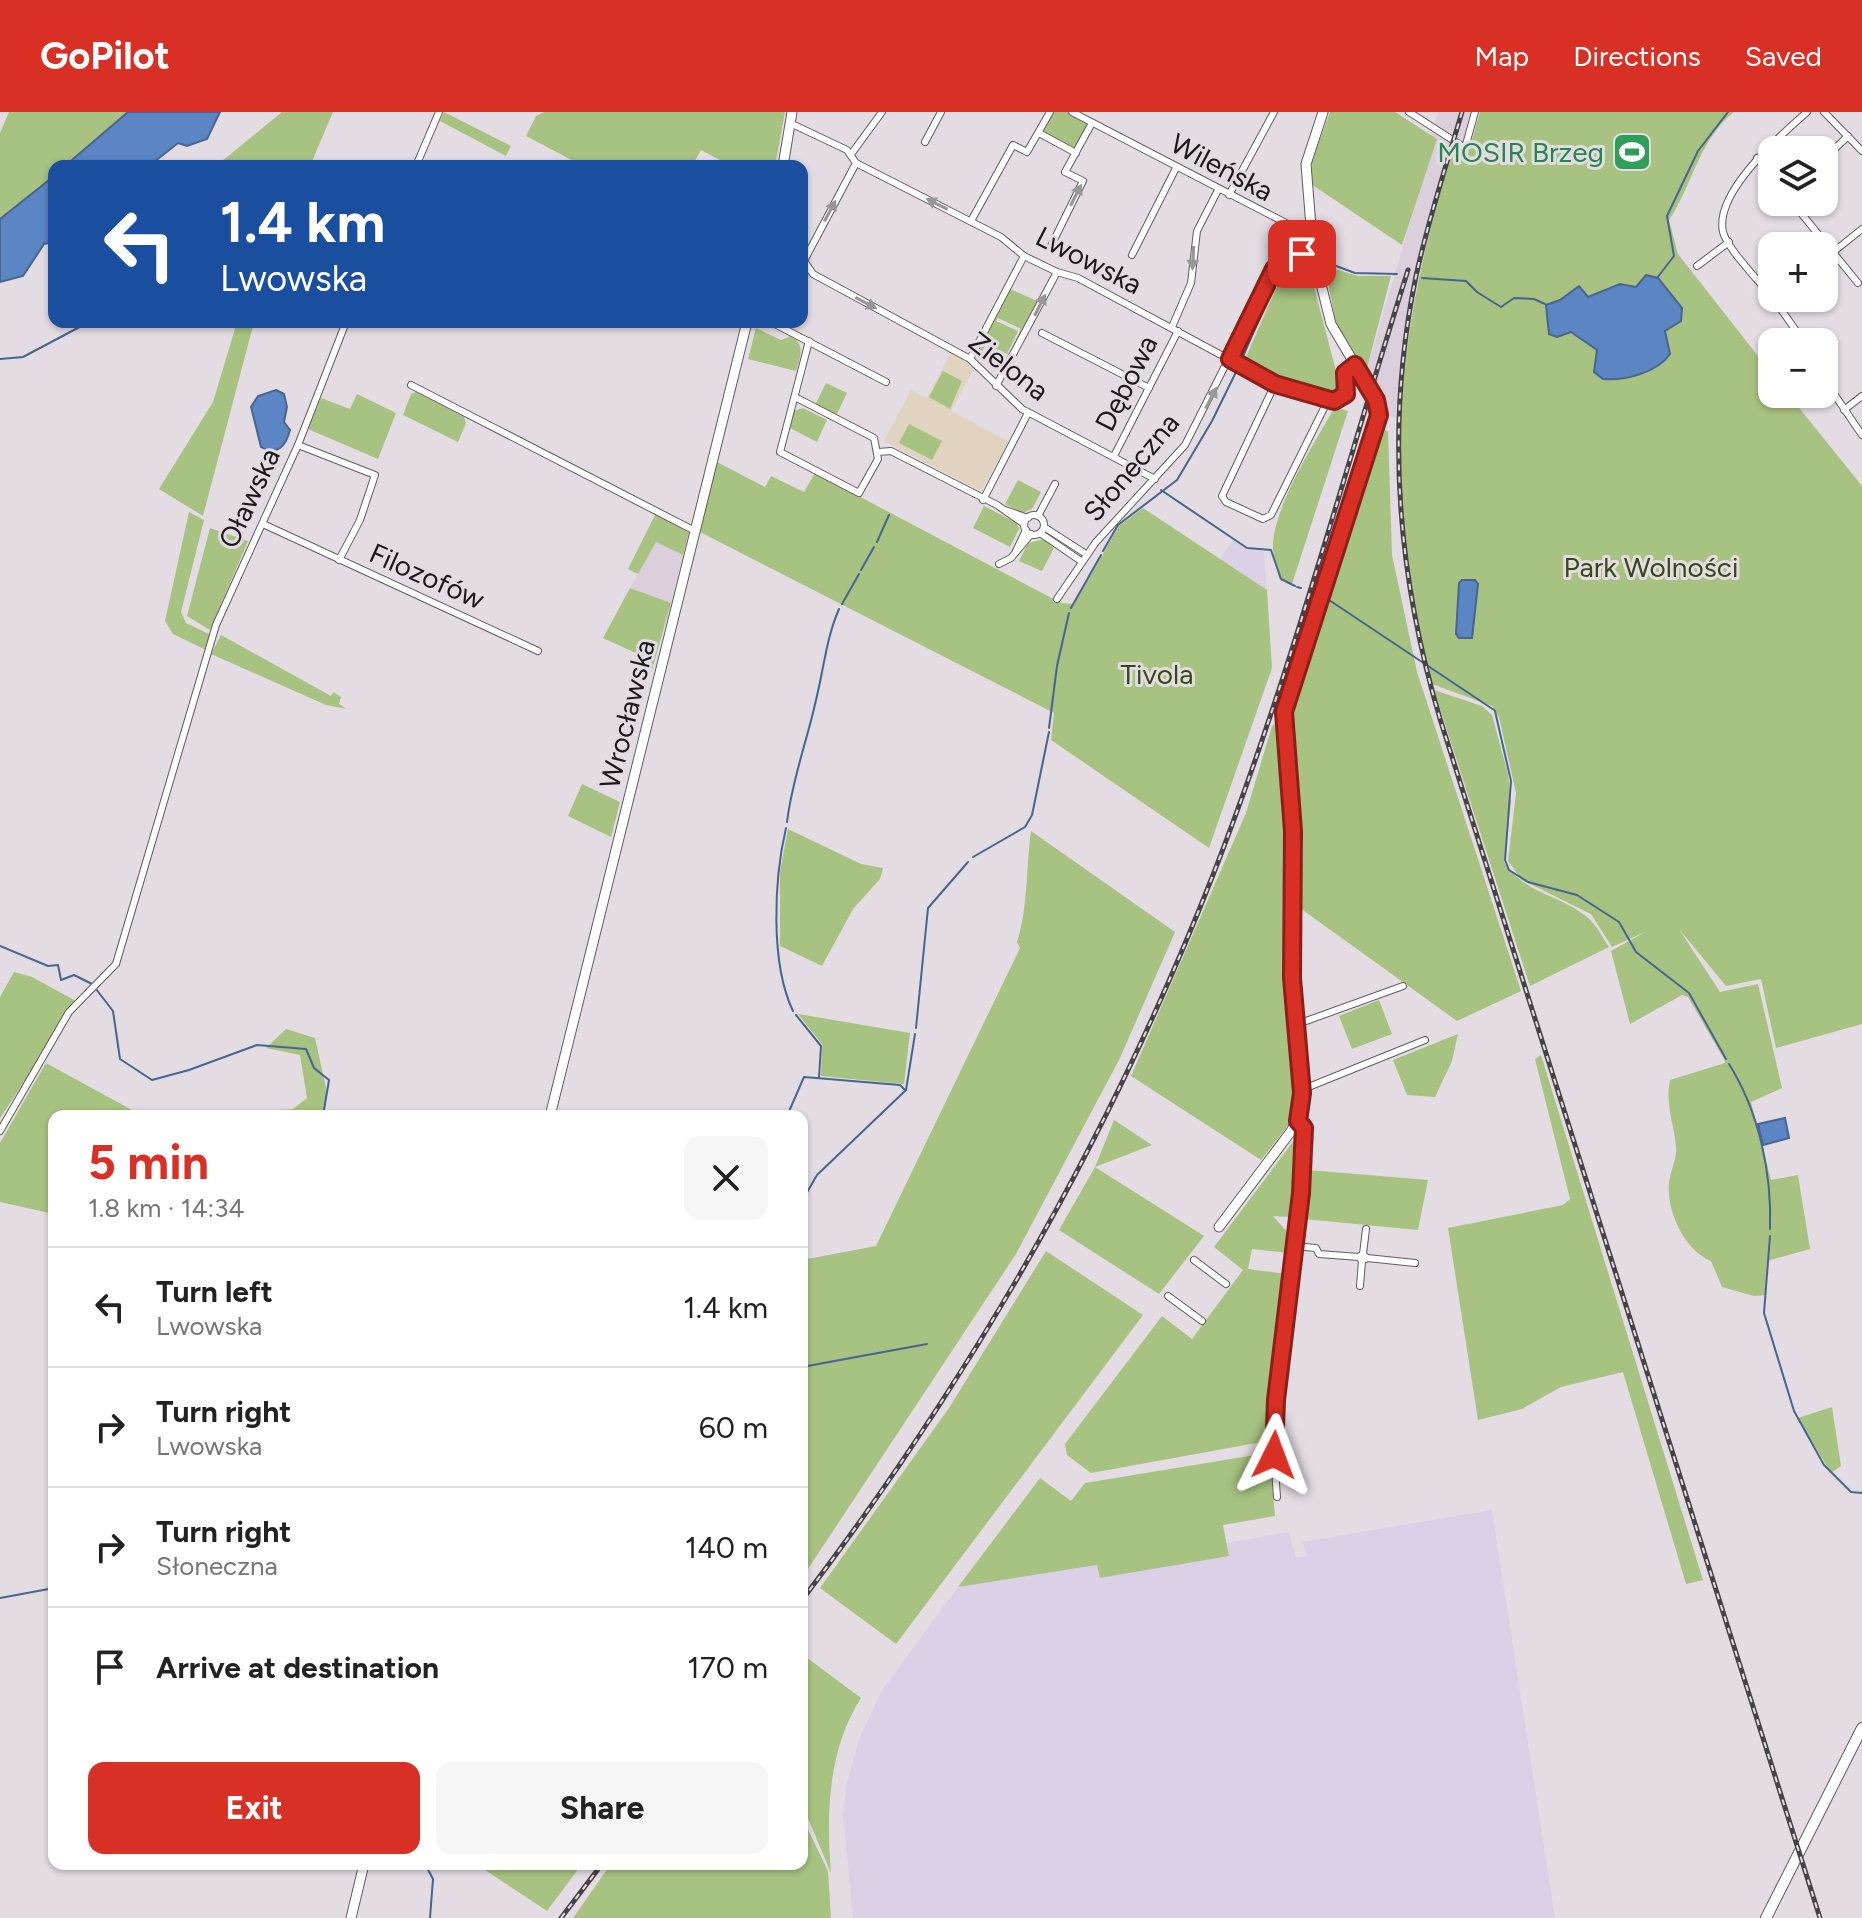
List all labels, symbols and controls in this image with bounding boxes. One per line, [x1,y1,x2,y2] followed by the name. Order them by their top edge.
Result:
[40,33,170,79] text: GoPilot
[1475,39,1529,73] text: Map
[1573,39,1701,73] text: Directions
[1745,39,1822,73] text: Saved
[1165,126,1279,208] street label: Wileńska
[1611,131,1653,173] sports icon: MOSIR Brzeg
[1437,135,1604,169] place label: MOSIR Brzeg
[1758,136,1838,408] map controls
[1758,136,1838,216] button: layers
[1070,183,1083,206] one-way arrow
[220,189,385,256] text: 1.4 km
[88,192,192,296] icon: left
[925,197,948,210] one-way arrow
[823,200,837,222] one-way arrow
[1030,219,1148,301] street label: Lwowska
[1268,220,1336,288] pin
[1280,232,1324,276] icon: arrive
[1758,232,1838,312] button: +
[1187,246,1200,271] one-way arrow
[220,257,367,300] text: Lwowska
[1034,293,1047,316] one-way arrow
[854,296,877,309] one-way arrow
[962,324,1056,408] street label: Zielona
[1758,328,1838,408] button: −
[1088,329,1164,437] street label: Dębowa
[1204,386,1217,409] one-way arrow
[1076,406,1186,528] street label: Słoneczna
[211,443,287,553] street label: Oławska
[364,536,490,616] street label: Filozofów
[1564,550,1738,584] park label: Park Wolności
[592,636,662,792] street label: Wrocławska
[1121,657,1193,691] park label: Tivola
[88,1133,209,1191] text: 5 min
[684,1136,768,1220] button: close
[88,1192,244,1224] text: 1.8 km · 14:34
[156,1273,273,1310] text: Turn left
[88,1285,132,1329] icon: left
[683,1289,768,1326] text: 1.4 km
[156,1310,262,1342] text: Lwowska
[156,1393,291,1430] text: Turn right
[88,1405,132,1449] icon: right
[699,1409,768,1446] text: 60 m
[1232,1413,1316,1497] position arrow
[156,1430,262,1462] text: Lwowska
[156,1513,291,1550] text: Turn right
[88,1525,132,1569] icon: right
[685,1529,768,1566] text: 140 m
[156,1550,278,1582] text: Słoneczna
[88,1645,132,1689] icon: arrive
[156,1649,439,1686] text: Arrive at destination
[687,1649,768,1686] text: 170 m
[88,1762,420,1854] button: Exit
[436,1762,768,1854] button: Share

